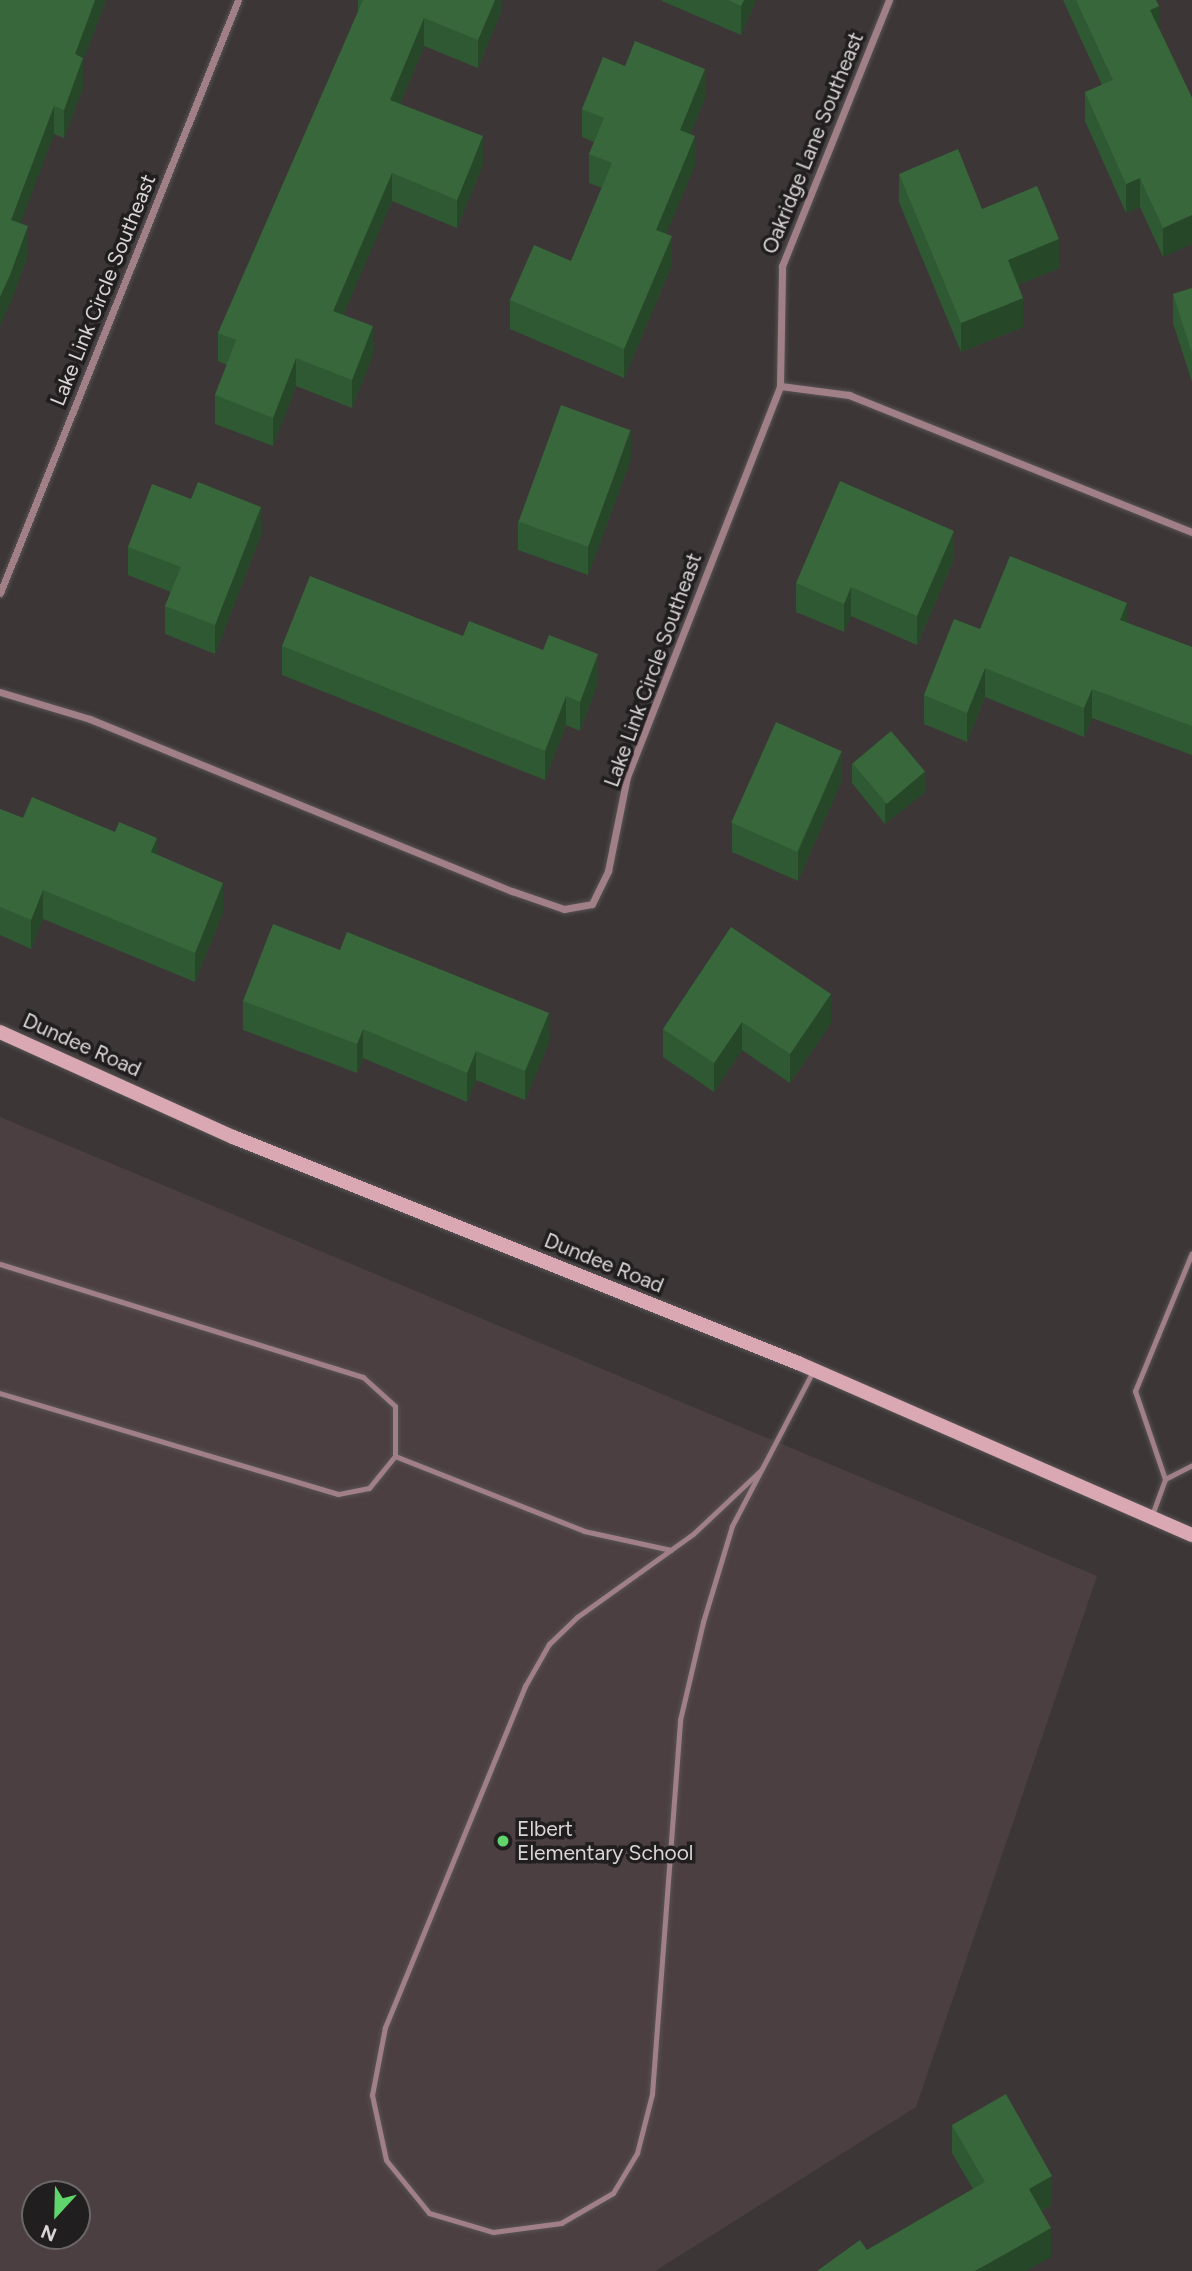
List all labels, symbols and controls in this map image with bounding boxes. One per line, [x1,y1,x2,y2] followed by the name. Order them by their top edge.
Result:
[757,29,869,257] street label: Oakridge Lane Southeast
[45,171,161,409] street label: Lake Link Circle Southeast
[599,550,707,790] street label: Lake Link Circle Southeast
[19,1008,145,1082] street label: Dundee Road
[541,1228,667,1298] street label: Dundee Road
[517,1816,693,1866] place label: Elbert Elementary School
[495,1833,511,1849] marker: Elbert Elementary School
[21,2180,91,2250] north arrow
[38,2220,60,2246] text: N

